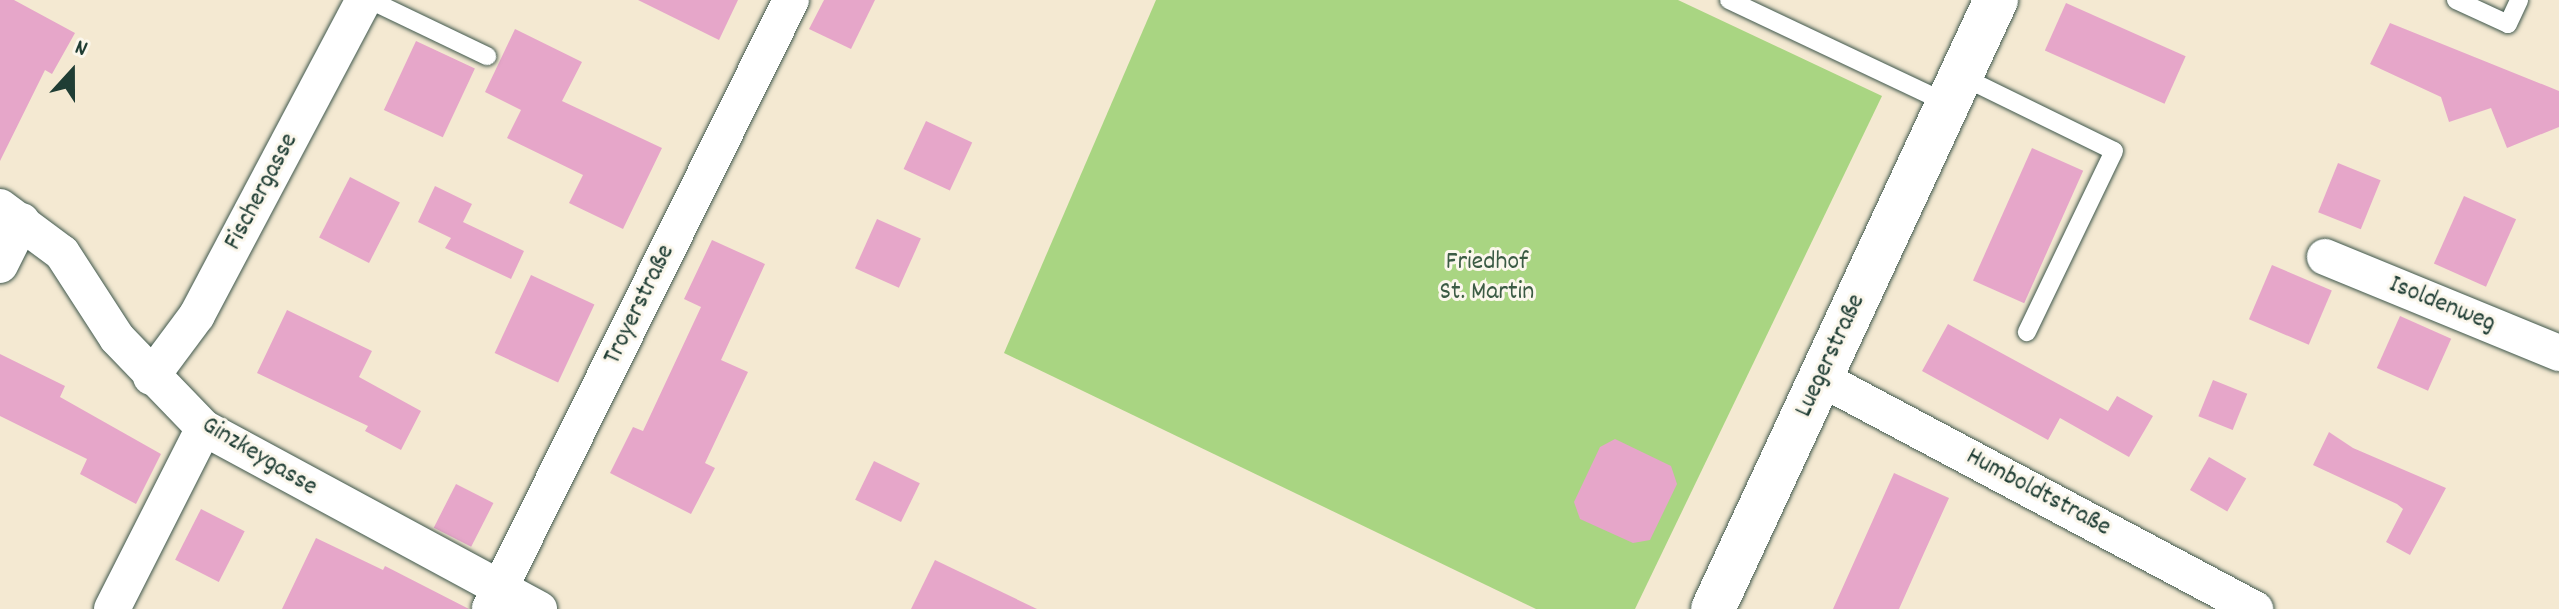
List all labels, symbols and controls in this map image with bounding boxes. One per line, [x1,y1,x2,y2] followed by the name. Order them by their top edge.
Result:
[32,32,112,112] north arrow
[70,33,91,66] text: N
[218,128,306,256] street label: Fischergasse
[598,240,682,370] street label: Troyerstraße
[1440,247,1534,308] park label: Friedhof St. Martin
[2384,270,2500,340] street label: Isoldenweg
[1789,290,1873,422] street label: Luegerstraße
[196,410,322,504] street label: Ginzkeygasse
[1960,442,2116,544] street label: Humboldtstraße

